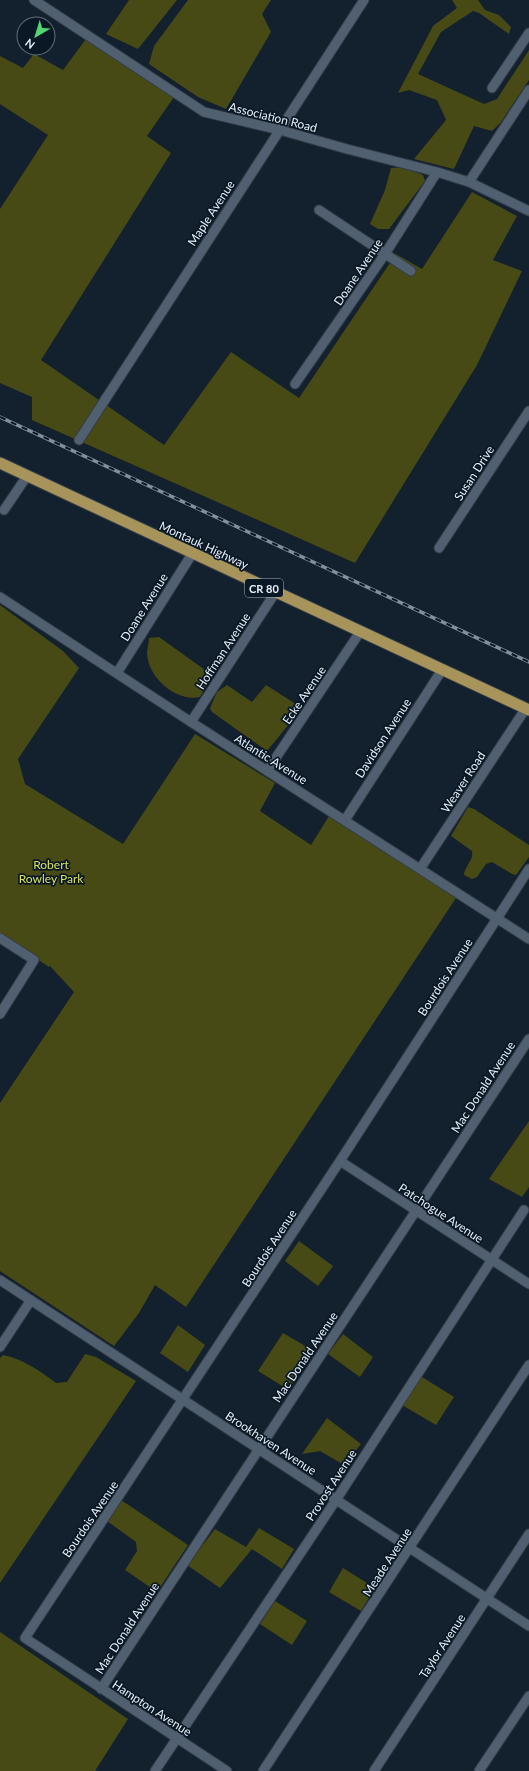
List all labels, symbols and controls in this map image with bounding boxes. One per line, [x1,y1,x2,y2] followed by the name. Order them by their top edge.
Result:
[16,16,56,56] north arrow
[22,37,37,52] text: N
[227,99,319,135] street label: Association Road
[184,177,238,249] street label: Maple Avenue
[330,236,386,308] street label: Doane Avenue
[451,443,497,503] street label: Susan Drive
[157,518,252,573] street label: Montauk Highway
[117,570,171,644] street label: Doane Avenue
[245,579,283,597] road number: CR 80
[193,610,253,692] street label: Hoffman Avenue
[279,663,329,727] street label: Ecke Avenue
[352,695,414,781] street label: Davidson Avenue
[232,731,310,787] street label: Atlantic Avenue
[438,749,488,815] street label: Weaver Road
[19,857,84,886] park label: Robert Rowley Park
[414,935,476,1019] street label: Bourdois Avenue
[448,1038,518,1136] street label: Mac Donald Avenue
[396,1180,486,1246] street label: Patchogue Avenue
[238,1206,300,1290] street label: Bourdois Avenue
[269,1309,341,1405] street label: Mac Donald Avenue
[223,1408,319,1478] street label: Brookhaven Avenue
[302,1446,360,1524] street label: Provost Avenue
[59,1478,121,1560] street label: Bourdois Avenue
[359,1525,415,1599] street label: Meade Avenue
[92,1579,162,1677] street label: Mac Donald Avenue
[416,1611,468,1681] street label: Taylor Avenue
[109,1677,195,1739] street label: Hampton Avenue

